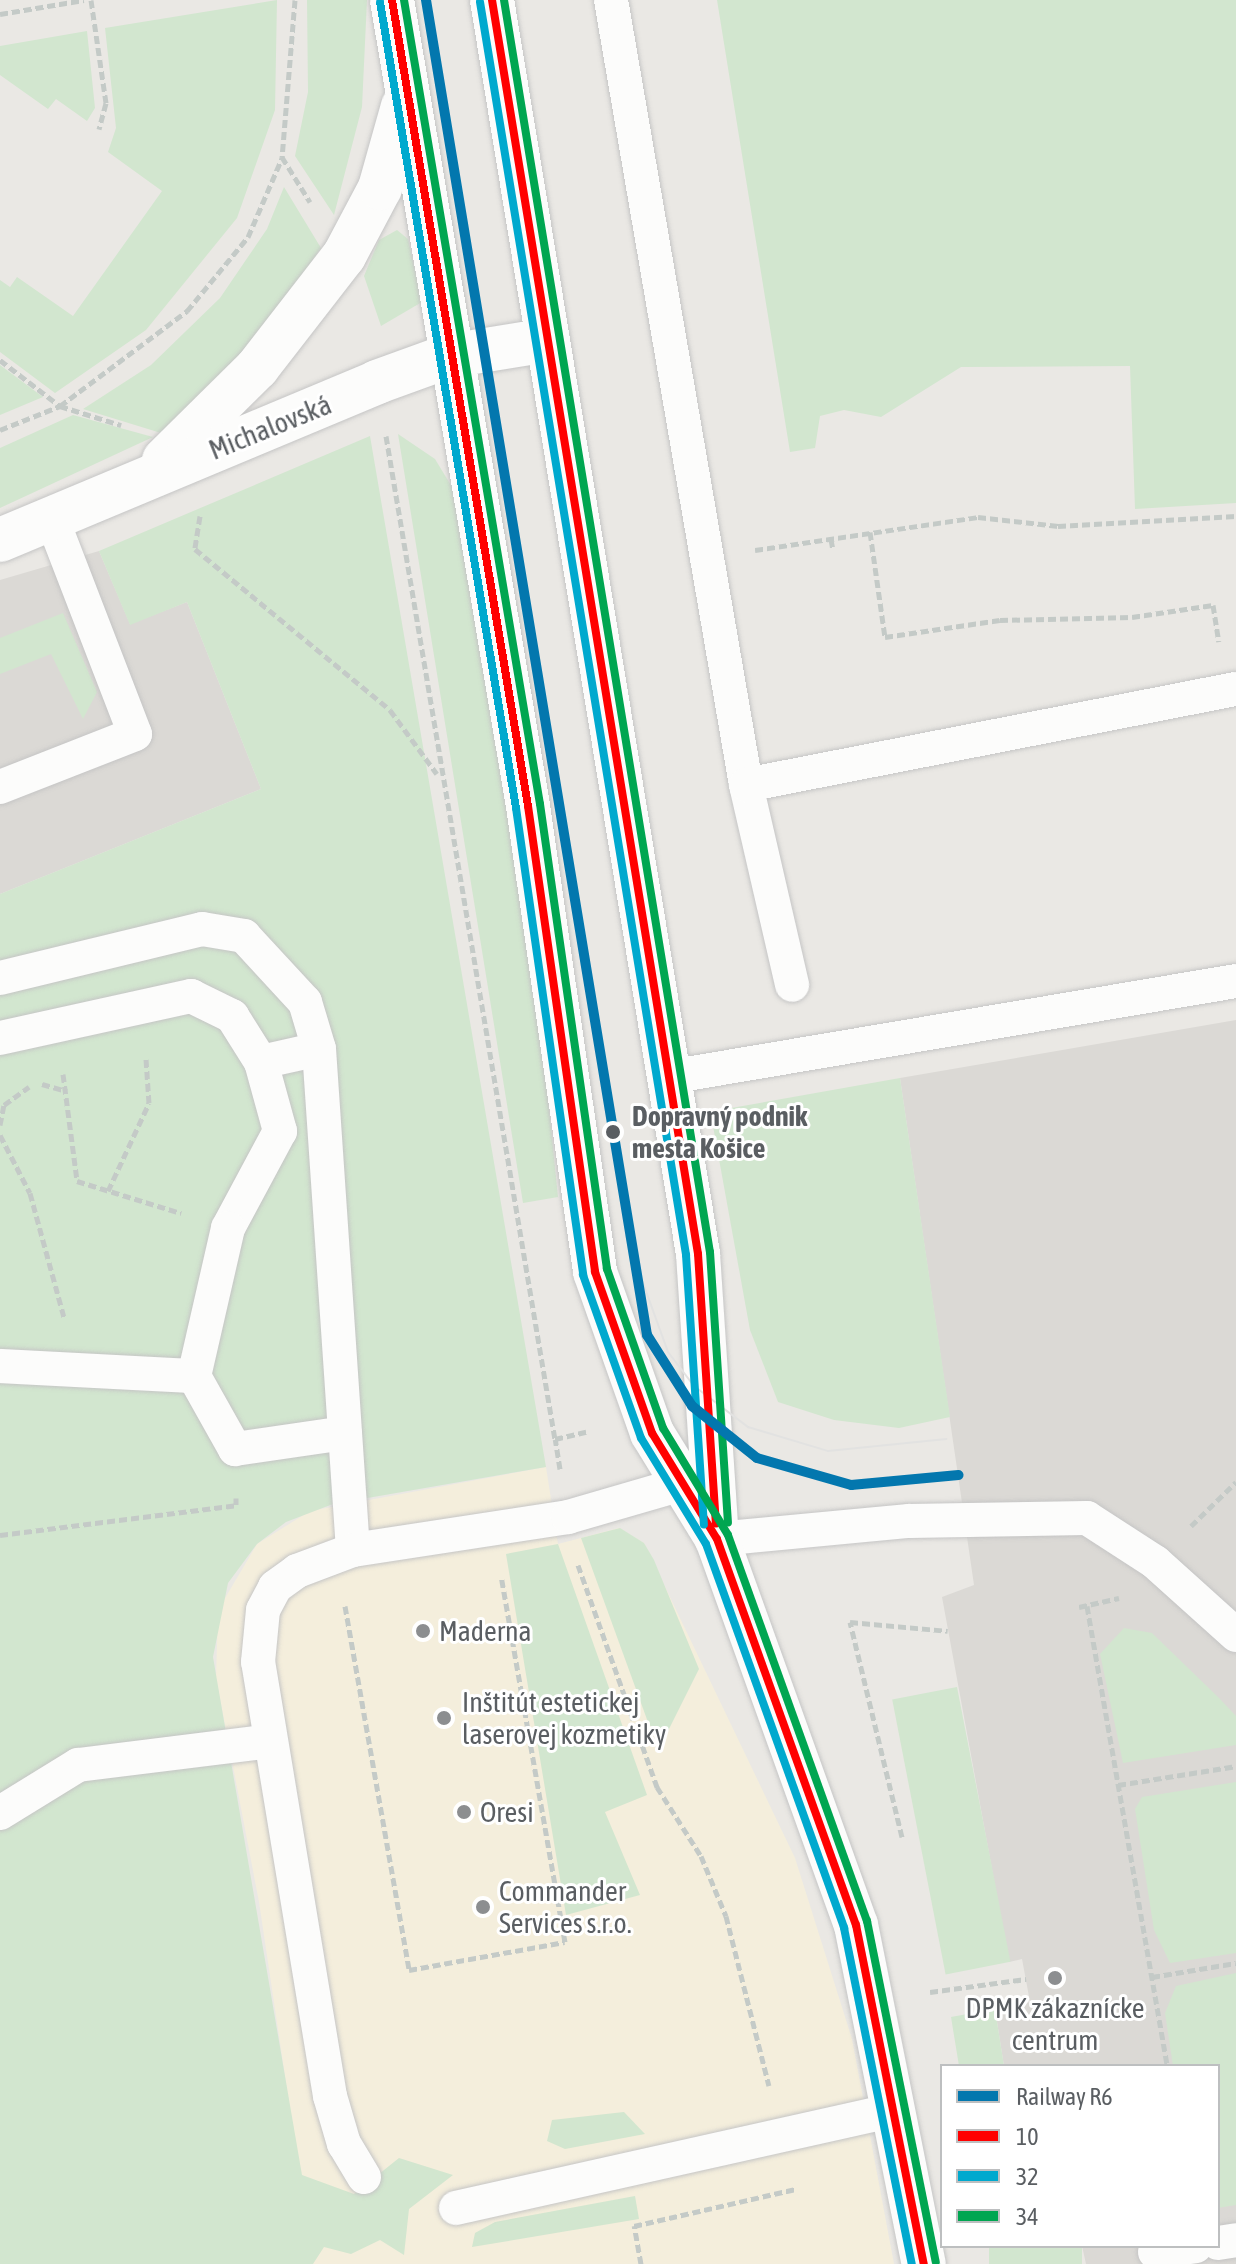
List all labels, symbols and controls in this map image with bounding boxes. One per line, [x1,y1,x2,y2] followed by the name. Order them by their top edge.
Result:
[204,387,336,467] street label: Michalovská
[632,1099,807,1165] place label: Dopravný podnik mesta Košice
[601,1120,625,1144] marker: Dopravný podnik mesta Košice
[439,1614,532,1648] place label: Maderna
[414,1622,432,1640] marker: Maderna
[462,1685,666,1751] place label: Inštitút estetickej laserovej kozmetiky
[433,1707,455,1729] marker: Inštitút estetickej laserovej kozmetiky
[480,1795,534,1829] place label: Oresi
[455,1803,473,1821] marker: Oresi
[499,1874,632,1940] place label: Commander Services s.r.o.
[474,1898,492,1916] marker: Commander Services s.r.o.
[1046,1969,1064,1987] marker: DPMK zákaznícke centrum
[965,1991,1145,2057] place label: DPMK zákaznícke centrum
[940,2064,1220,2248] legend
[1016,2083,1113,2110] text: Railway R6
[1016,2123,1039,2150] text: 10
[1016,2163,1039,2190] text: 32
[1016,2203,1039,2230] text: 34

